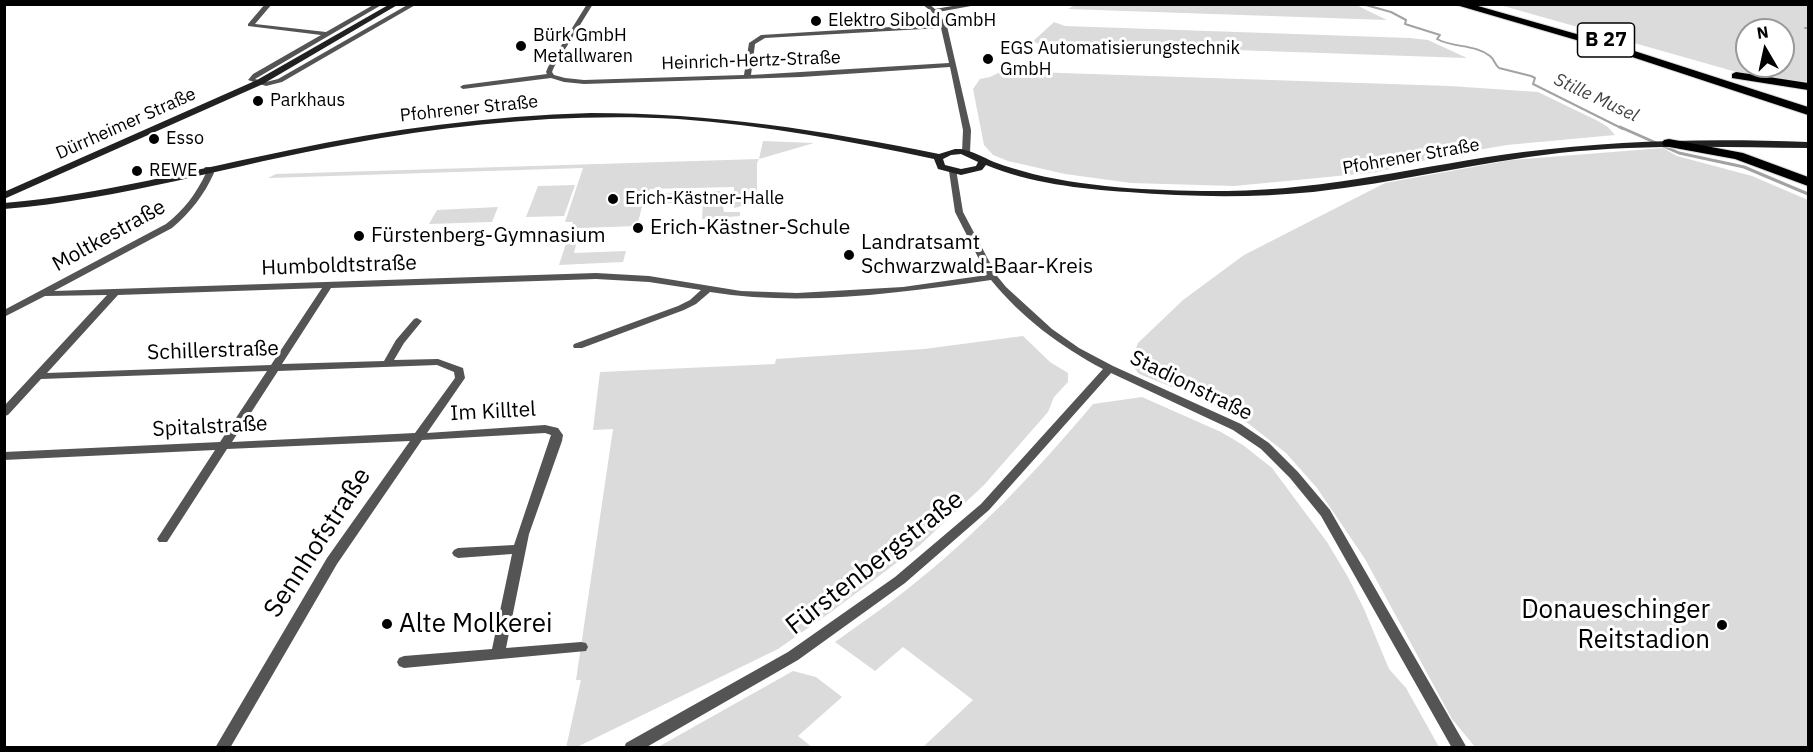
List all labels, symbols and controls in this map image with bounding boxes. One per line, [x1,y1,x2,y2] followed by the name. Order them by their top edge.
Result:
[828,10,996,32] place label: Elektro Sibold GmbH
[809,14,823,28] marker: Elektro Sibold GmbH
[1735,18,1795,78] north arrow
[1755,21,1770,43] text: N
[1578,23,1634,57] road number: B 27
[533,25,633,68] place label: Bürk GmbH Metallwaren
[1000,38,1240,80] place label: EGS Automatisierungstechnik GmbH
[514,39,528,53] marker: Bürk GmbH Metallwaren
[661,47,841,75] street label: Heinrich-Hertz-Straße
[981,52,995,66] marker: EGS Automatisierungstechnik GmbH
[1550,69,1642,127] water label: Stille Musel
[53,83,199,165] street label: Dürrheimer Straße
[270,90,345,112] place label: Parkhaus
[399,91,539,127] street label: Pfohrener Straße
[251,94,265,108] marker: Parkhaus
[166,128,204,150] place label: Esso
[147,132,161,146] marker: Esso
[1341,134,1481,180] street label: Pfohrener Straße
[149,160,198,182] place label: REWE
[130,164,144,178] marker: REWE
[625,188,784,210] place label: Erich-Kästner-Halle
[606,192,620,206] marker: Erich-Kästner-Halle
[48,195,170,277] street label: Moltkestraße
[650,215,850,241] place label: Erich-Kästner-Schule
[631,221,645,235] marker: Erich-Kästner-Schule
[371,223,606,249] place label: Fürstenberg-Gymnasium
[352,229,366,243] marker: Fürstenberg-Gymnasium
[861,230,1093,280] place label: Landratsamt Schwarzwald-Baar-Kreis
[842,248,856,262] marker: Landratsamt Schwarzwald-Baar-Kreis
[261,251,417,281] street label: Humboldtstraße
[147,336,279,366] street label: Schillerstraße
[1126,345,1256,427] street label: Stadionstraße
[449,397,537,427] street label: Im Killtel
[152,411,268,443] street label: Spitalstraße
[258,462,378,624] street label: Sennhofstraße
[780,484,970,642] street label: Fürstenbergstraße
[1521,594,1710,656] place label: Donaueschinger Reitstadion
[399,608,553,640] place label: Alte Molkerei
[380,617,394,631] marker: Alte Molkerei
[1715,618,1729,632] marker: Donaueschinger Reitstadion

